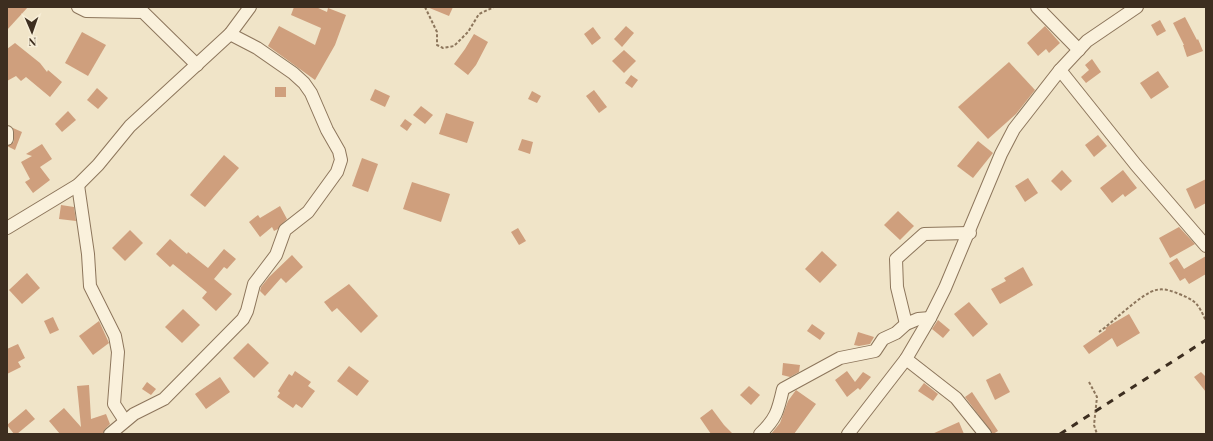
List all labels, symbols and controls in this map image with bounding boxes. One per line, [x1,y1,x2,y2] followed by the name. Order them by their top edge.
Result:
[12,12,52,52] north arrow
[28,35,37,50] text: N

